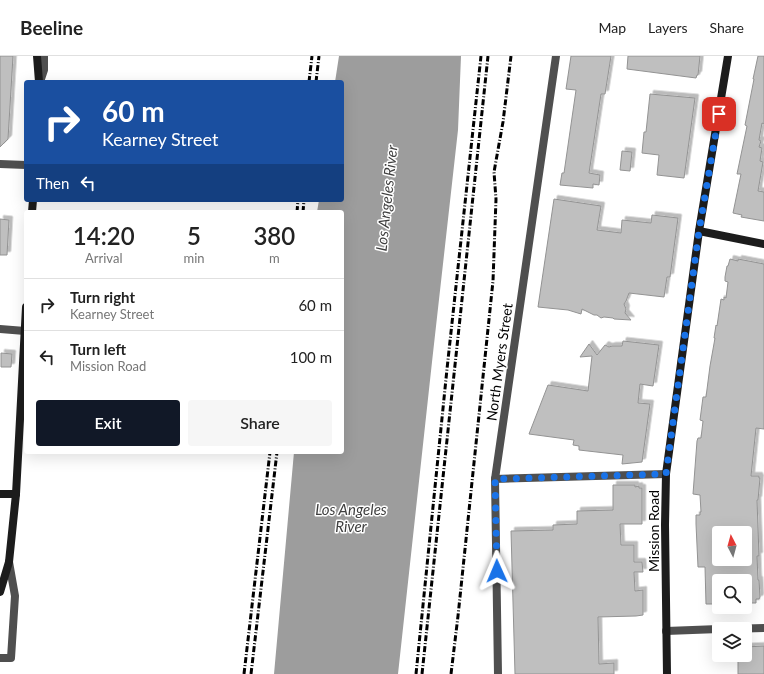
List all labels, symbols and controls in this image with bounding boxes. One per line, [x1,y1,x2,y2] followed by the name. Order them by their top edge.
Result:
[20,16,83,39] text: Beeline
[598,19,626,36] text: Map
[648,19,688,36] text: Layers
[710,19,744,36] text: Share
[102,94,165,128] text: 60 m
[36,96,88,148] icon: right
[702,97,736,131] pin
[708,103,730,125] icon: arrive
[102,128,218,150] text: Kearney Street
[371,143,401,252] water label: Los Angeles River
[77,172,99,194] icon: left
[36,174,69,192] text: Then
[73,221,135,250] text: 14:20
[187,221,201,250] text: 5
[253,221,295,250] text: 380
[85,250,122,266] text: Arrival
[183,250,205,266] text: min
[269,250,280,266] text: m
[70,288,135,306] text: Turn right
[36,294,58,316] icon: right
[298,296,332,314] text: 60 m
[482,302,516,422] street label: North Myers Street
[70,306,154,322] text: Kearney Street
[70,340,126,358] text: Turn left
[36,346,58,368] icon: left
[290,348,332,366] text: 100 m
[70,358,146,374] text: Mission Road
[36,400,180,446] button: Exit
[188,400,332,446] button: Share
[645,490,662,572] street label: Mission Road
[315,500,387,535] water label: Los Angeles River
[712,526,752,566] north arrow
[712,526,752,662] map controls
[476,550,518,592] position arrow
[712,574,752,614] button: search
[712,622,752,662] button: layers

